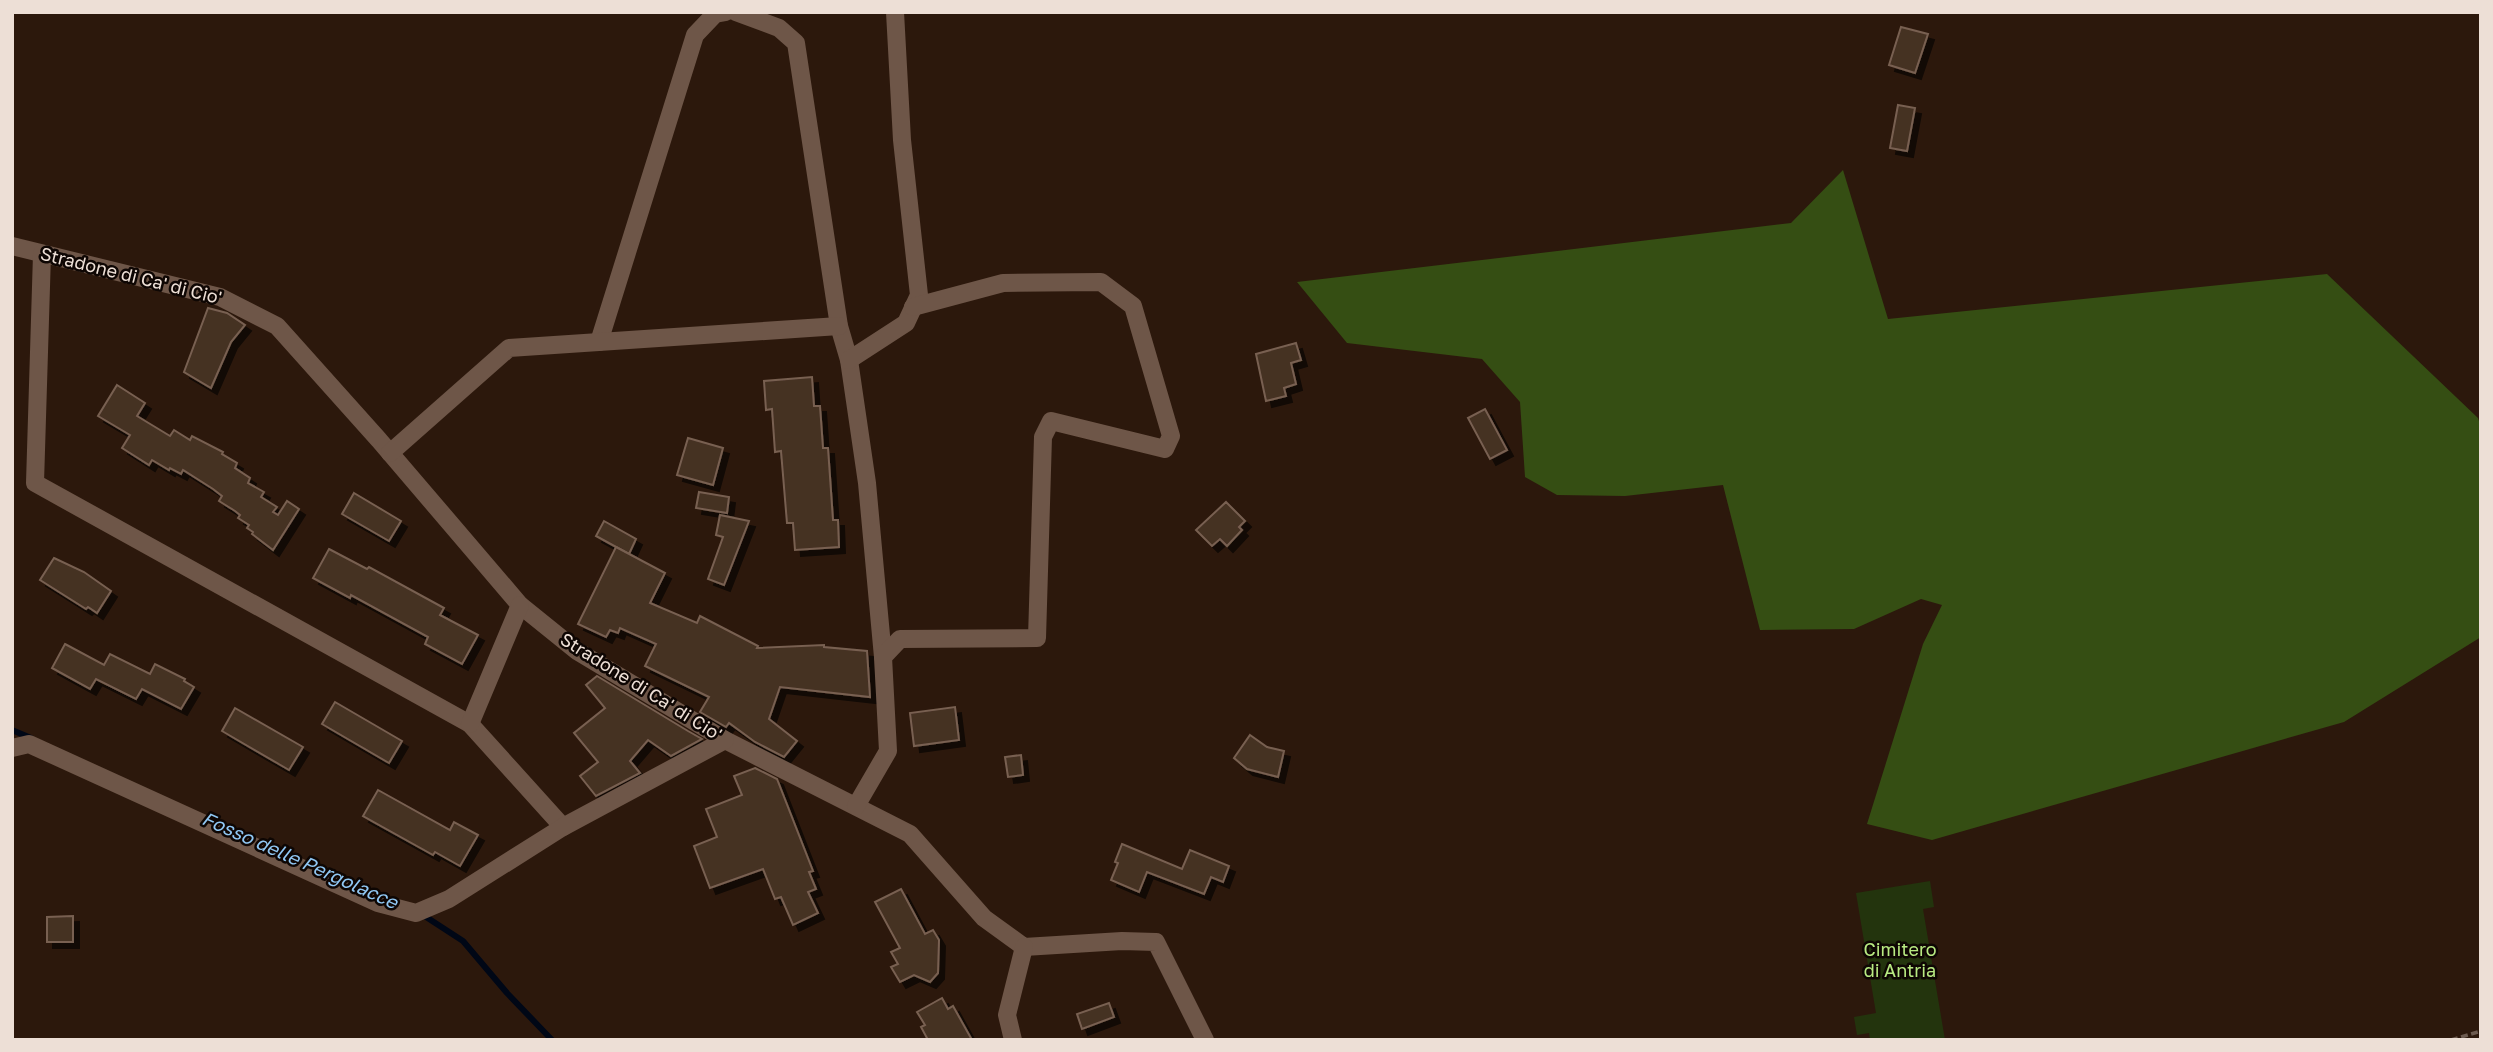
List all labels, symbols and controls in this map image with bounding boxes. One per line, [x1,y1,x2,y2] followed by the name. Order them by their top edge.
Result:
[38,242,224,308] street label: Stradone di Ca' di Cio'
[557,627,726,745] street label: Stradone di Ca' di Cio'
[199,806,403,914] water label: Fosso delle Pergolacce
[1863,938,1937,981] park label: Cimitero di Antria

